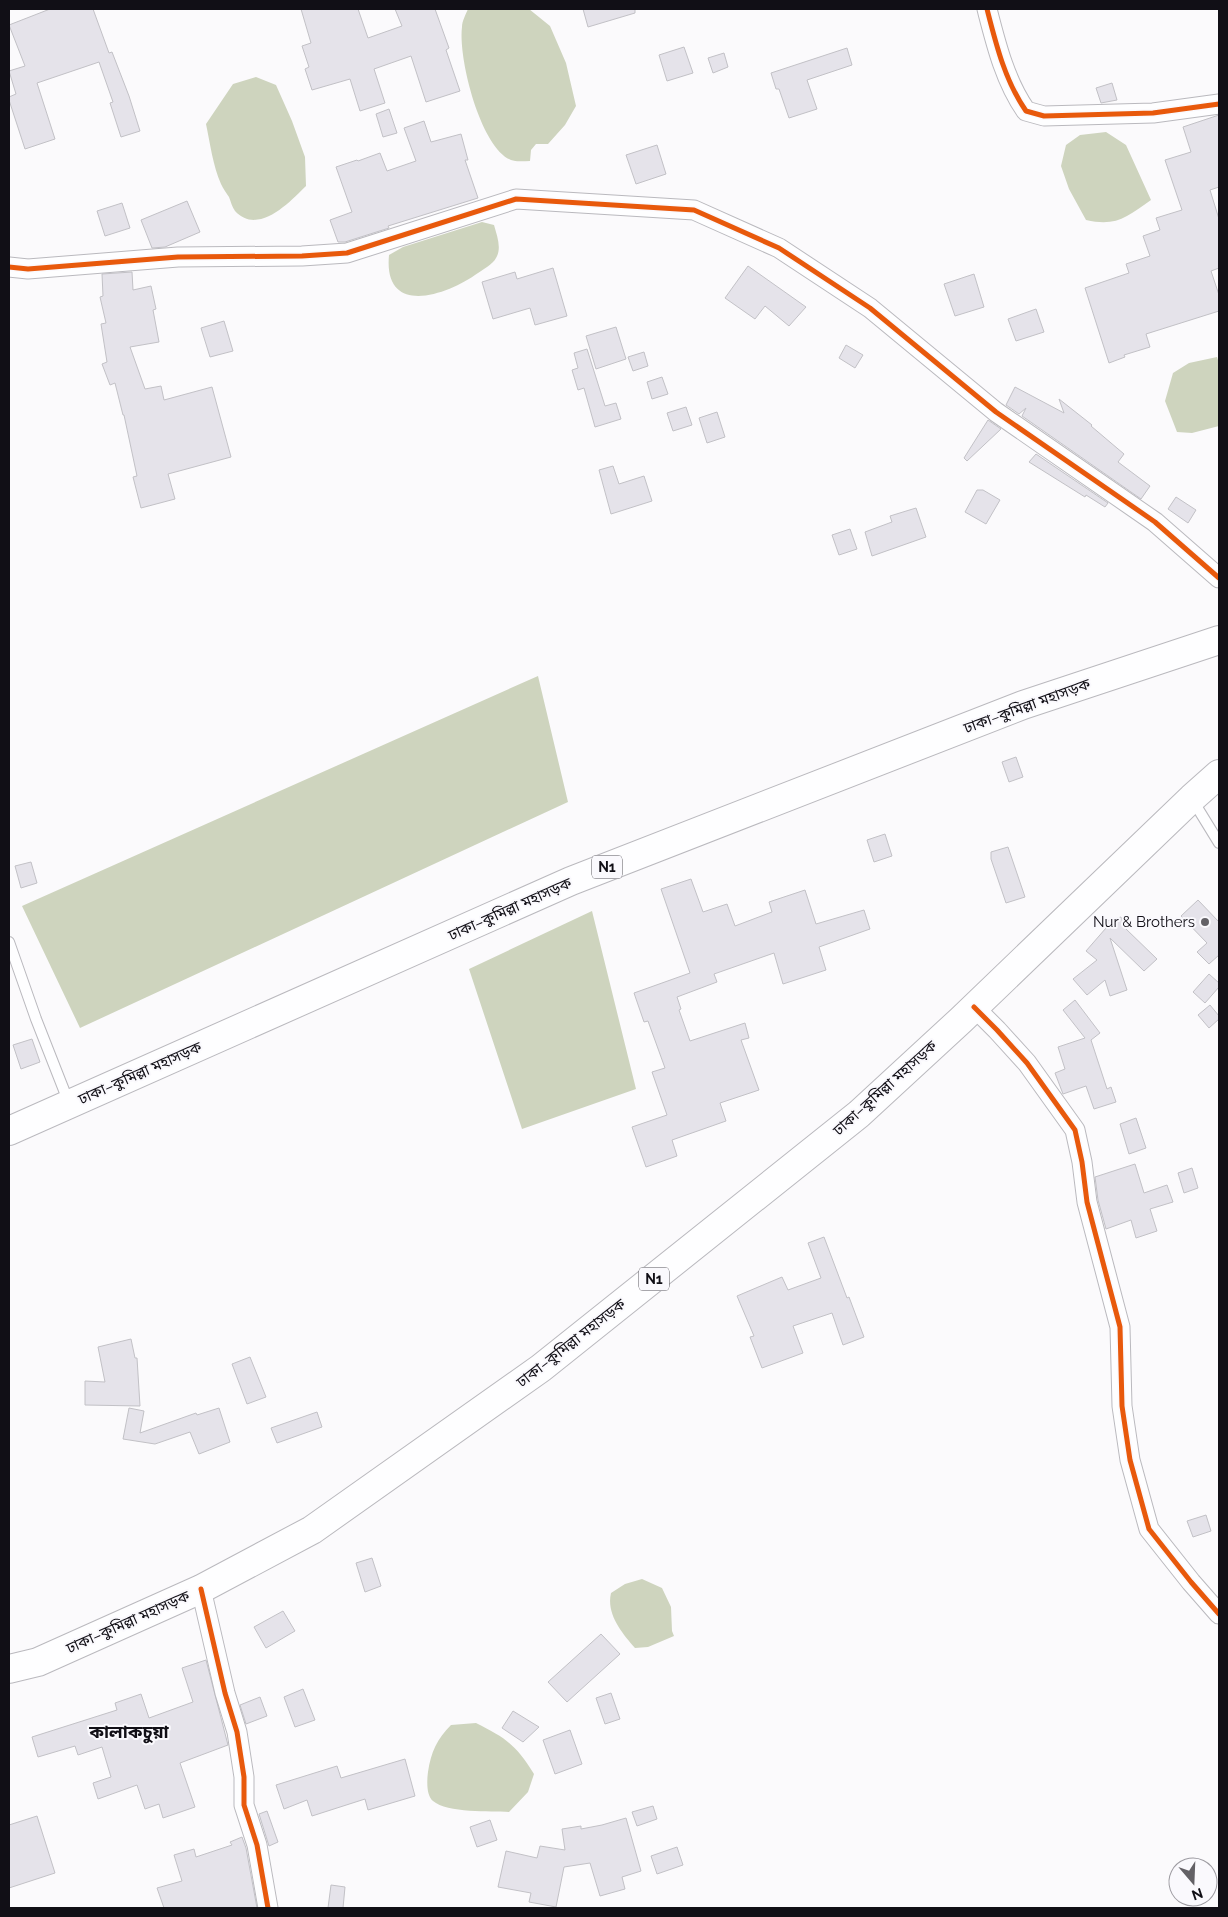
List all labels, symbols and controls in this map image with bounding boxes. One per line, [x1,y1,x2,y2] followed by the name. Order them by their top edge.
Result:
[960,674,1094,738] street label: ঢাকা–কুমিল্লা মহাসড়ক
[592,856,622,879] road number: N1
[445,873,575,945] street label: ঢাকা–কুমিল্লা মহাসড়ক
[1093,913,1195,931] place label: Nur & Brothers
[1199,916,1211,928] marker: Nur & Brothers
[829,1036,941,1140] street label: ঢাকা–কুমিল্লা মহাসড়ক
[75,1037,205,1109] street label: ঢাকা–কুমিল্লা মহাসড়ক
[639,1268,669,1290] road number: N1
[512,1294,630,1392] street label: ঢাকা–কুমিল্লা মহাসড়ক
[63,1586,193,1658] street label: ঢাকা–কুমিল্লা মহাসড়ক
[88,1721,170,1744] district label: কালাকচুয়া
[1168,1857,1218,1907] north arrow
[1190,1885,1205,1904] text: N

